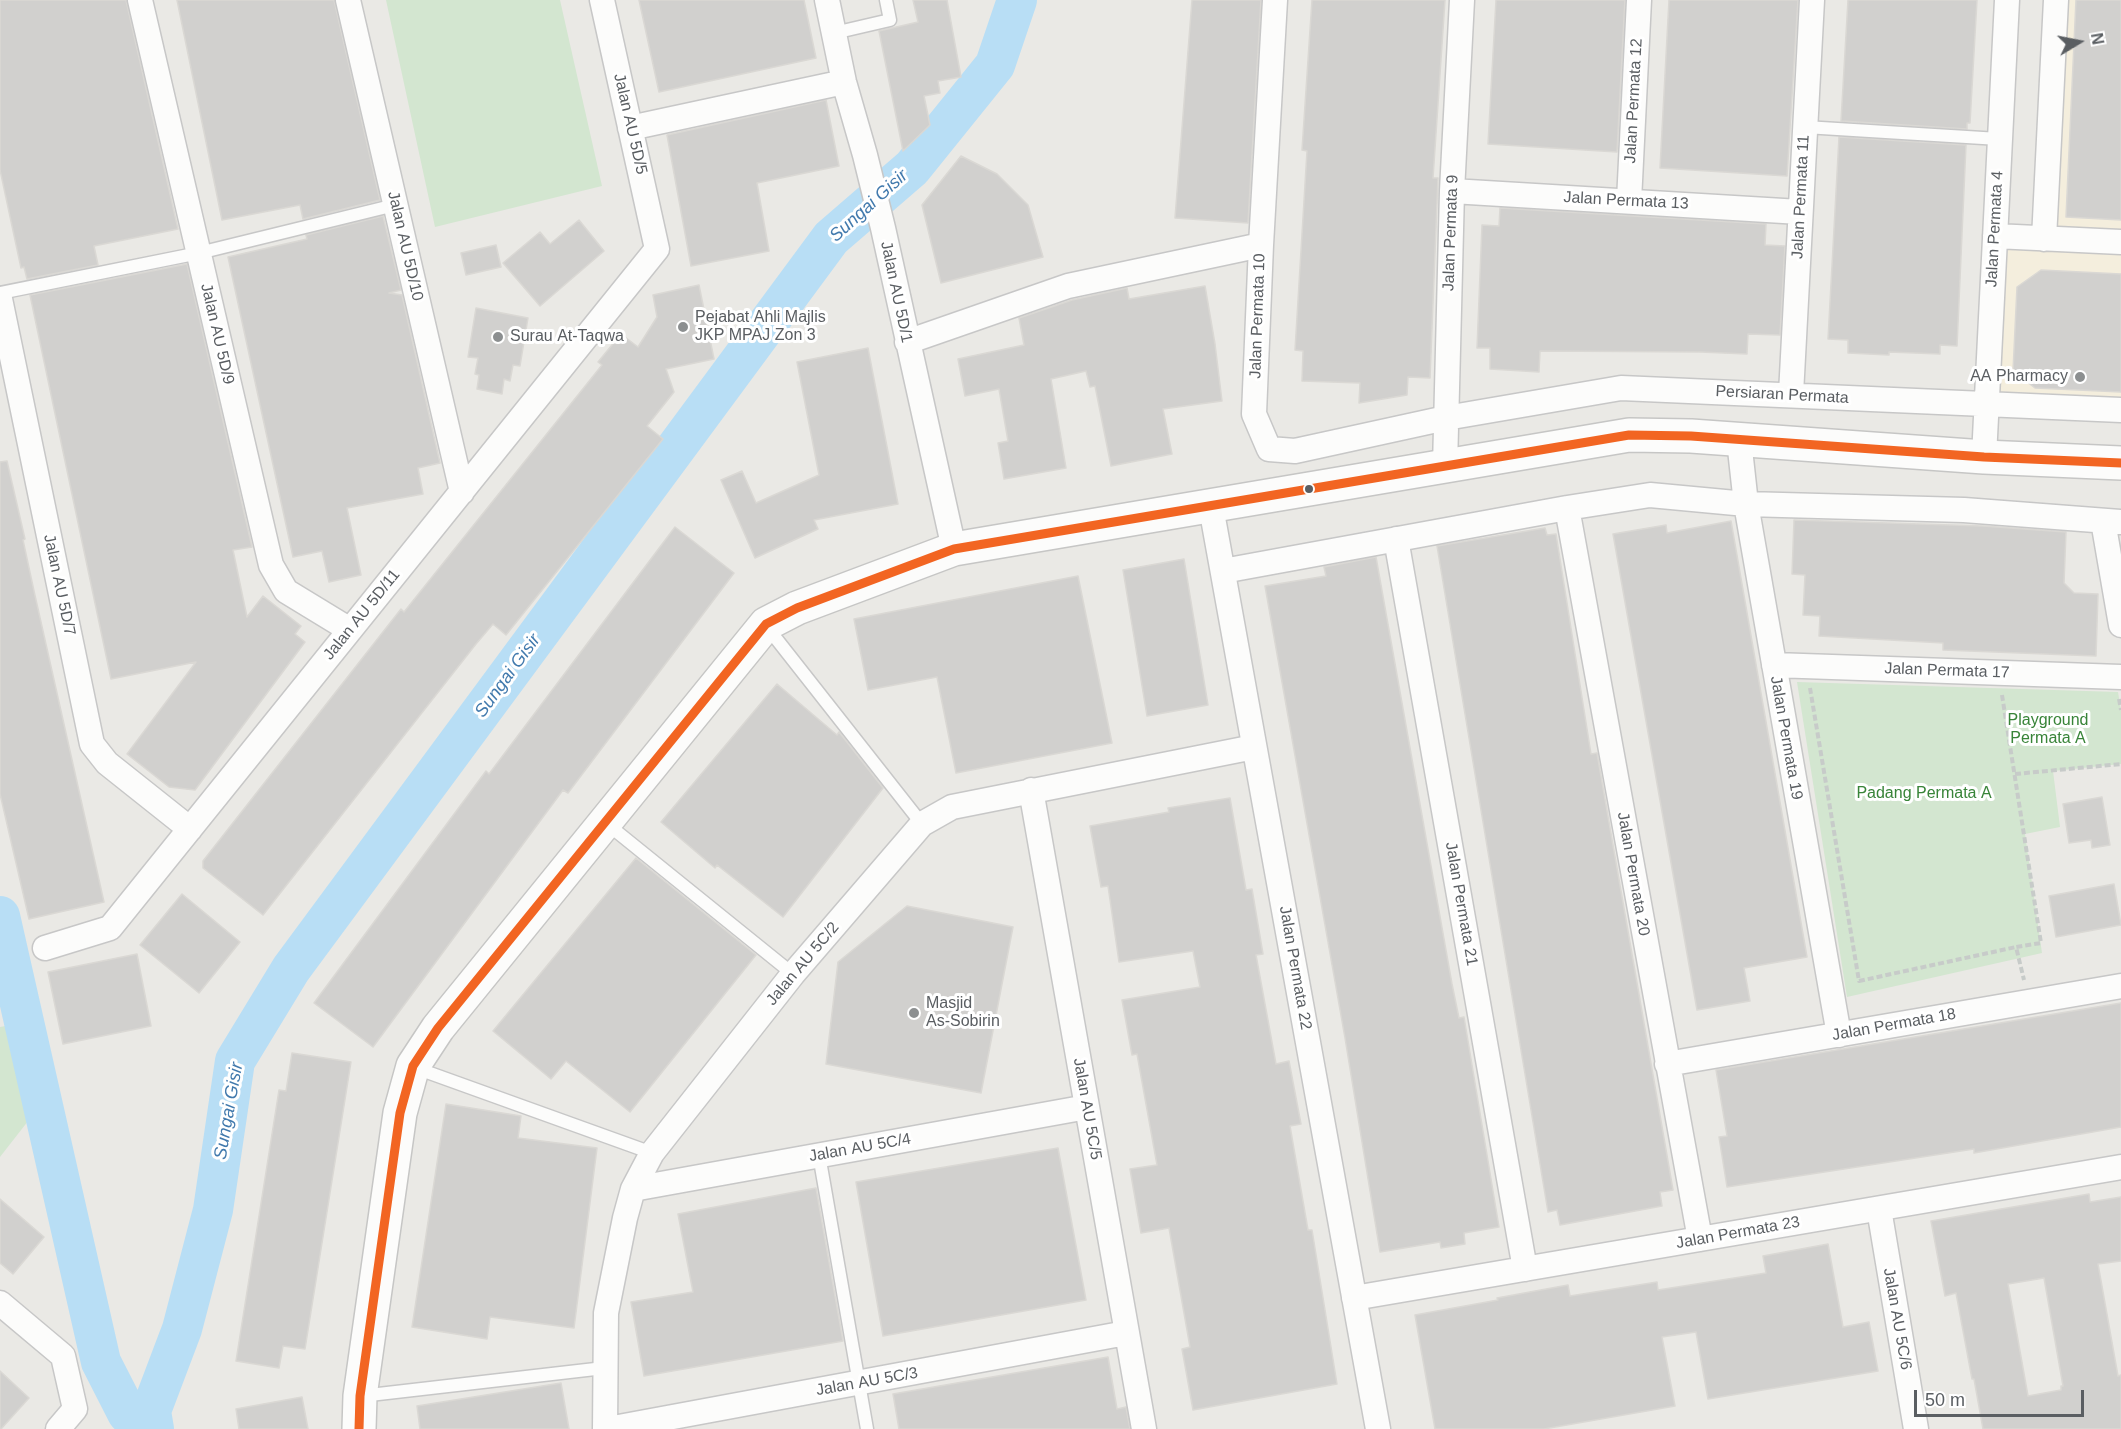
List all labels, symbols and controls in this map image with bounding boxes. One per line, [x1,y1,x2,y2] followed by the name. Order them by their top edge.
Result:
[2049,12,2109,72] north arrow
[2088,32,2107,46] text: N
[1621,38,1647,164] street label: Jalan Permata 12
[609,72,651,176] street label: Jalan AU 5D/5
[1788,134,1814,260] street label: Jalan Permata 11
[825,165,913,247] water label: Sungai Gisir
[1982,170,2008,288] street label: Jalan Permata 4
[1439,174,1463,292] street label: Jalan Permata 9
[1563,188,1689,214] street label: Jalan Permata 13
[383,189,427,303] street label: Jalan AU 5D/10
[876,240,916,344] street label: Jalan AU 5D/1
[1246,253,1270,379] street label: Jalan Permata 10
[196,282,238,386] street label: Jalan AU 5D/9
[695,308,826,346] place label: Pejabat Ahli Majlis JKP MPAJ Zon 3
[676,320,690,334] marker: Pejabat Ahli Majlis JKP MPAJ Zon 3
[510,327,624,347] place label: Surau At-Taqwa
[491,330,505,344] marker: Surau At-Taqwa
[1970,367,2068,387] place label: AA Pharmacy
[2073,370,2087,384] marker: AA Pharmacy
[1715,382,1849,408] street label: Persiaran Permata
[1303,483,1315,495] unlabelled marker
[39,533,79,637] street label: Jalan AU 5D/7
[320,566,404,664] street label: Jalan AU 5D/11
[470,630,546,722] water label: Sungai Gisir
[1884,659,2010,683] street label: Jalan Permata 17
[1766,675,1806,801] street label: Jalan Permata 19
[2008,711,2088,749] park label: Playground Permata A
[1856,784,1992,804] park label: Padang Permata A
[1613,811,1653,937] street label: Jalan Permata 20
[1441,841,1481,967] street label: Jalan Permata 21
[1275,905,1315,1031] street label: Jalan Permata 22
[762,918,844,1010] street label: Jalan AU 5C/2
[926,994,1000,1032] place label: Masjid As-Sobirin
[1831,1005,1957,1045] street label: Jalan Permata 18
[907,1006,921,1020] marker: Masjid As-Sobirin
[1069,1057,1105,1161] street label: Jalan AU 5C/5
[210,1061,248,1161] water label: Sungai Gisir
[808,1130,912,1166] street label: Jalan AU 5C/4
[1675,1213,1801,1253] street label: Jalan Permata 23
[1879,1267,1915,1371] street label: Jalan AU 5C/6
[815,1364,919,1400] street label: Jalan AU 5C/3
[1917,1378,2086,1416] scale bar
[1925,1390,1965,1410] text: 50 m

